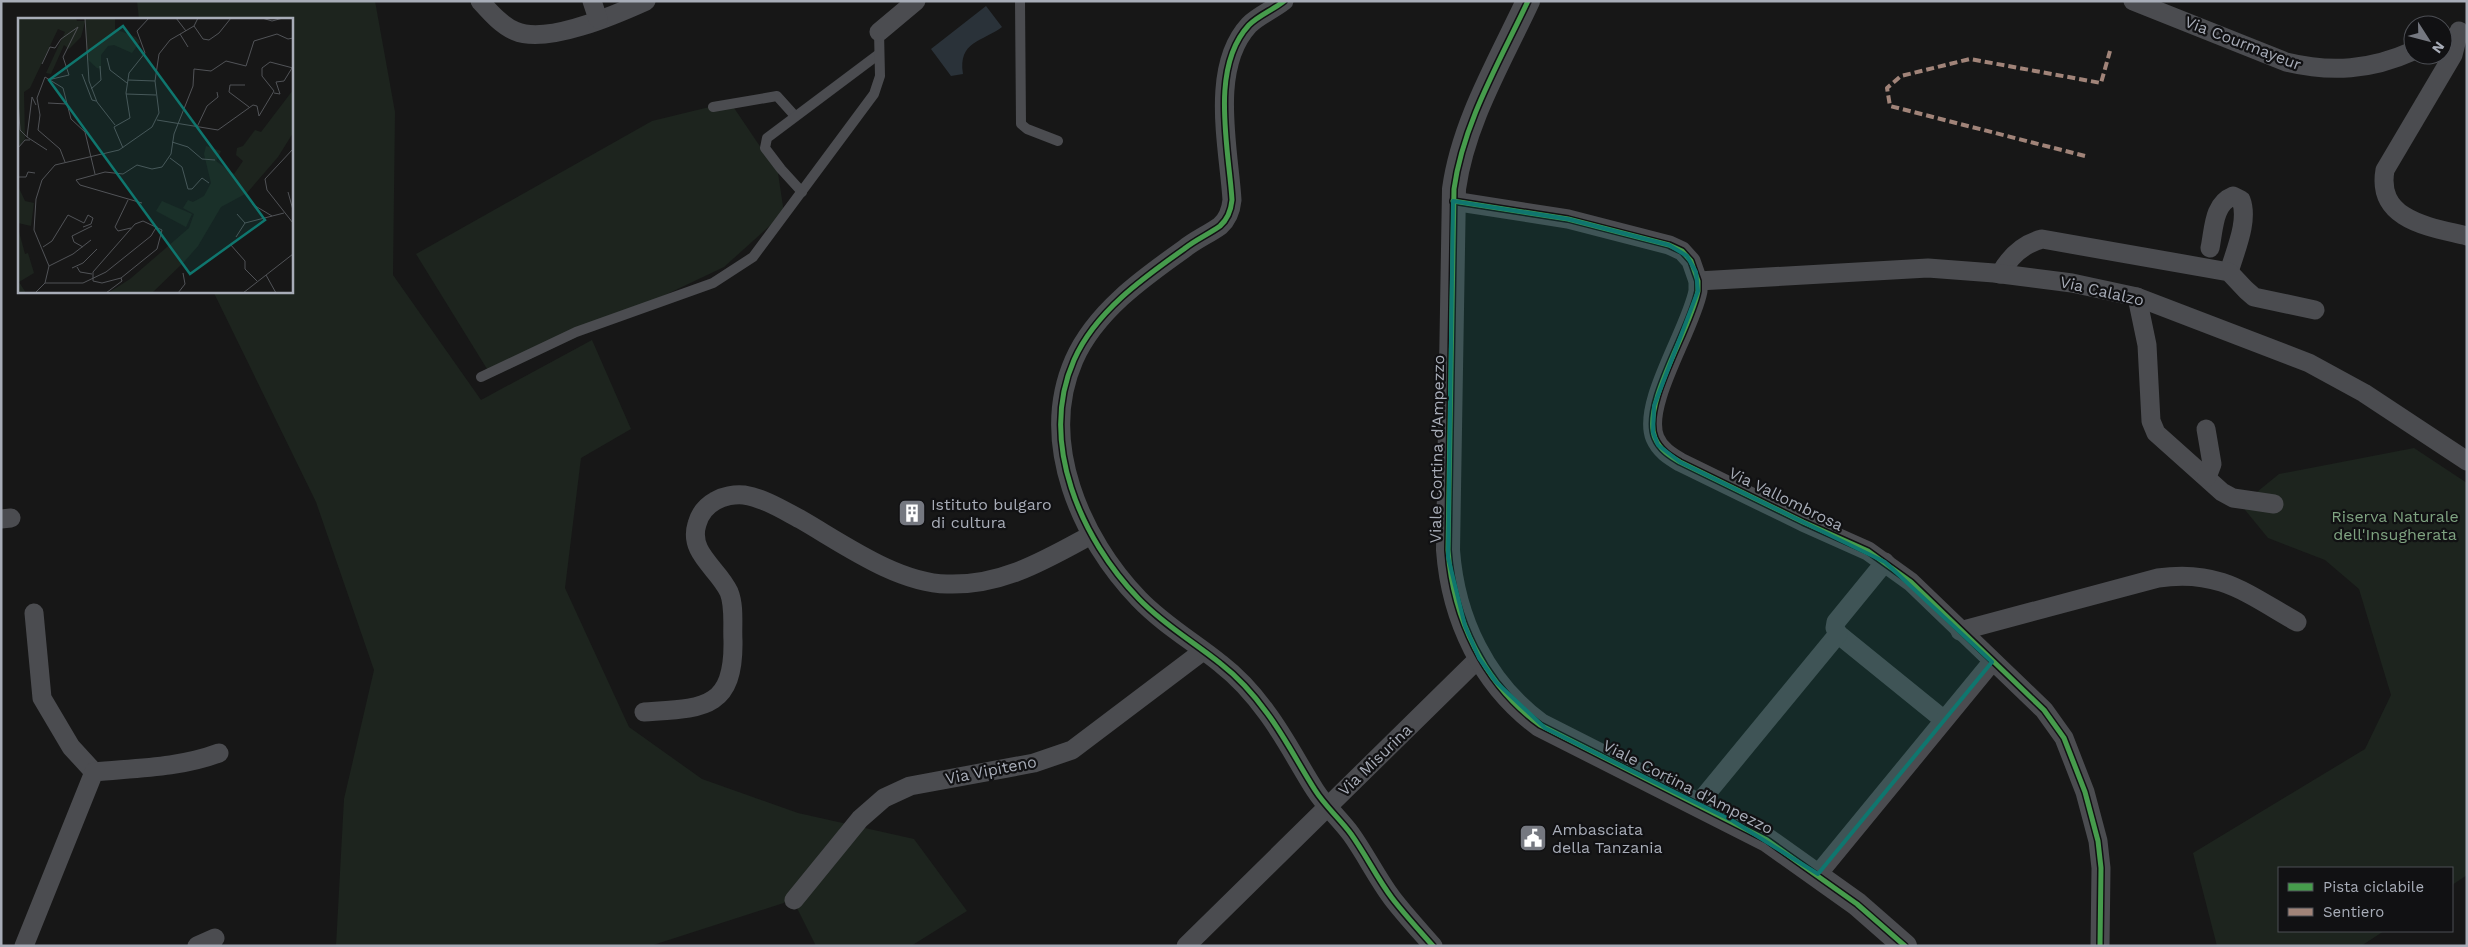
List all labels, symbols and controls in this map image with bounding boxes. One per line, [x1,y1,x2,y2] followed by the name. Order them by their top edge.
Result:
[2182,12,2304,74] street label: Via Courmayeur
[2403,15,2453,65] north arrow
[18,18,292,292] inset map
[2429,39,2448,57] text: N
[2058,272,2146,310] street label: Via Calalzo
[1426,355,1448,543] street label: Viale Cortina d'Ampezzo
[1726,463,1846,535] street label: Via Vallombrosa
[931,495,1052,532] place label: Istituto bulgaro di cultura
[897,498,927,528] building icon: Istituto bulgaro di cultura
[2331,507,2459,544] park label: Riserva Naturale dell'Insugherata
[1334,720,1416,800] street label: Via Misurina
[1600,736,1776,838] street label: Viale Cortina d'Ampezzo
[944,752,1038,788] street label: Via Vipiteno
[1552,820,1663,857] place label: Ambasciata della Tanzania
[1518,823,1548,853] public building icon: Ambasciata della Tanzania
[2278,867,2453,932] legend
[2323,878,2424,896] text: Pista ciclabile
[2323,903,2384,921] text: Sentiero

